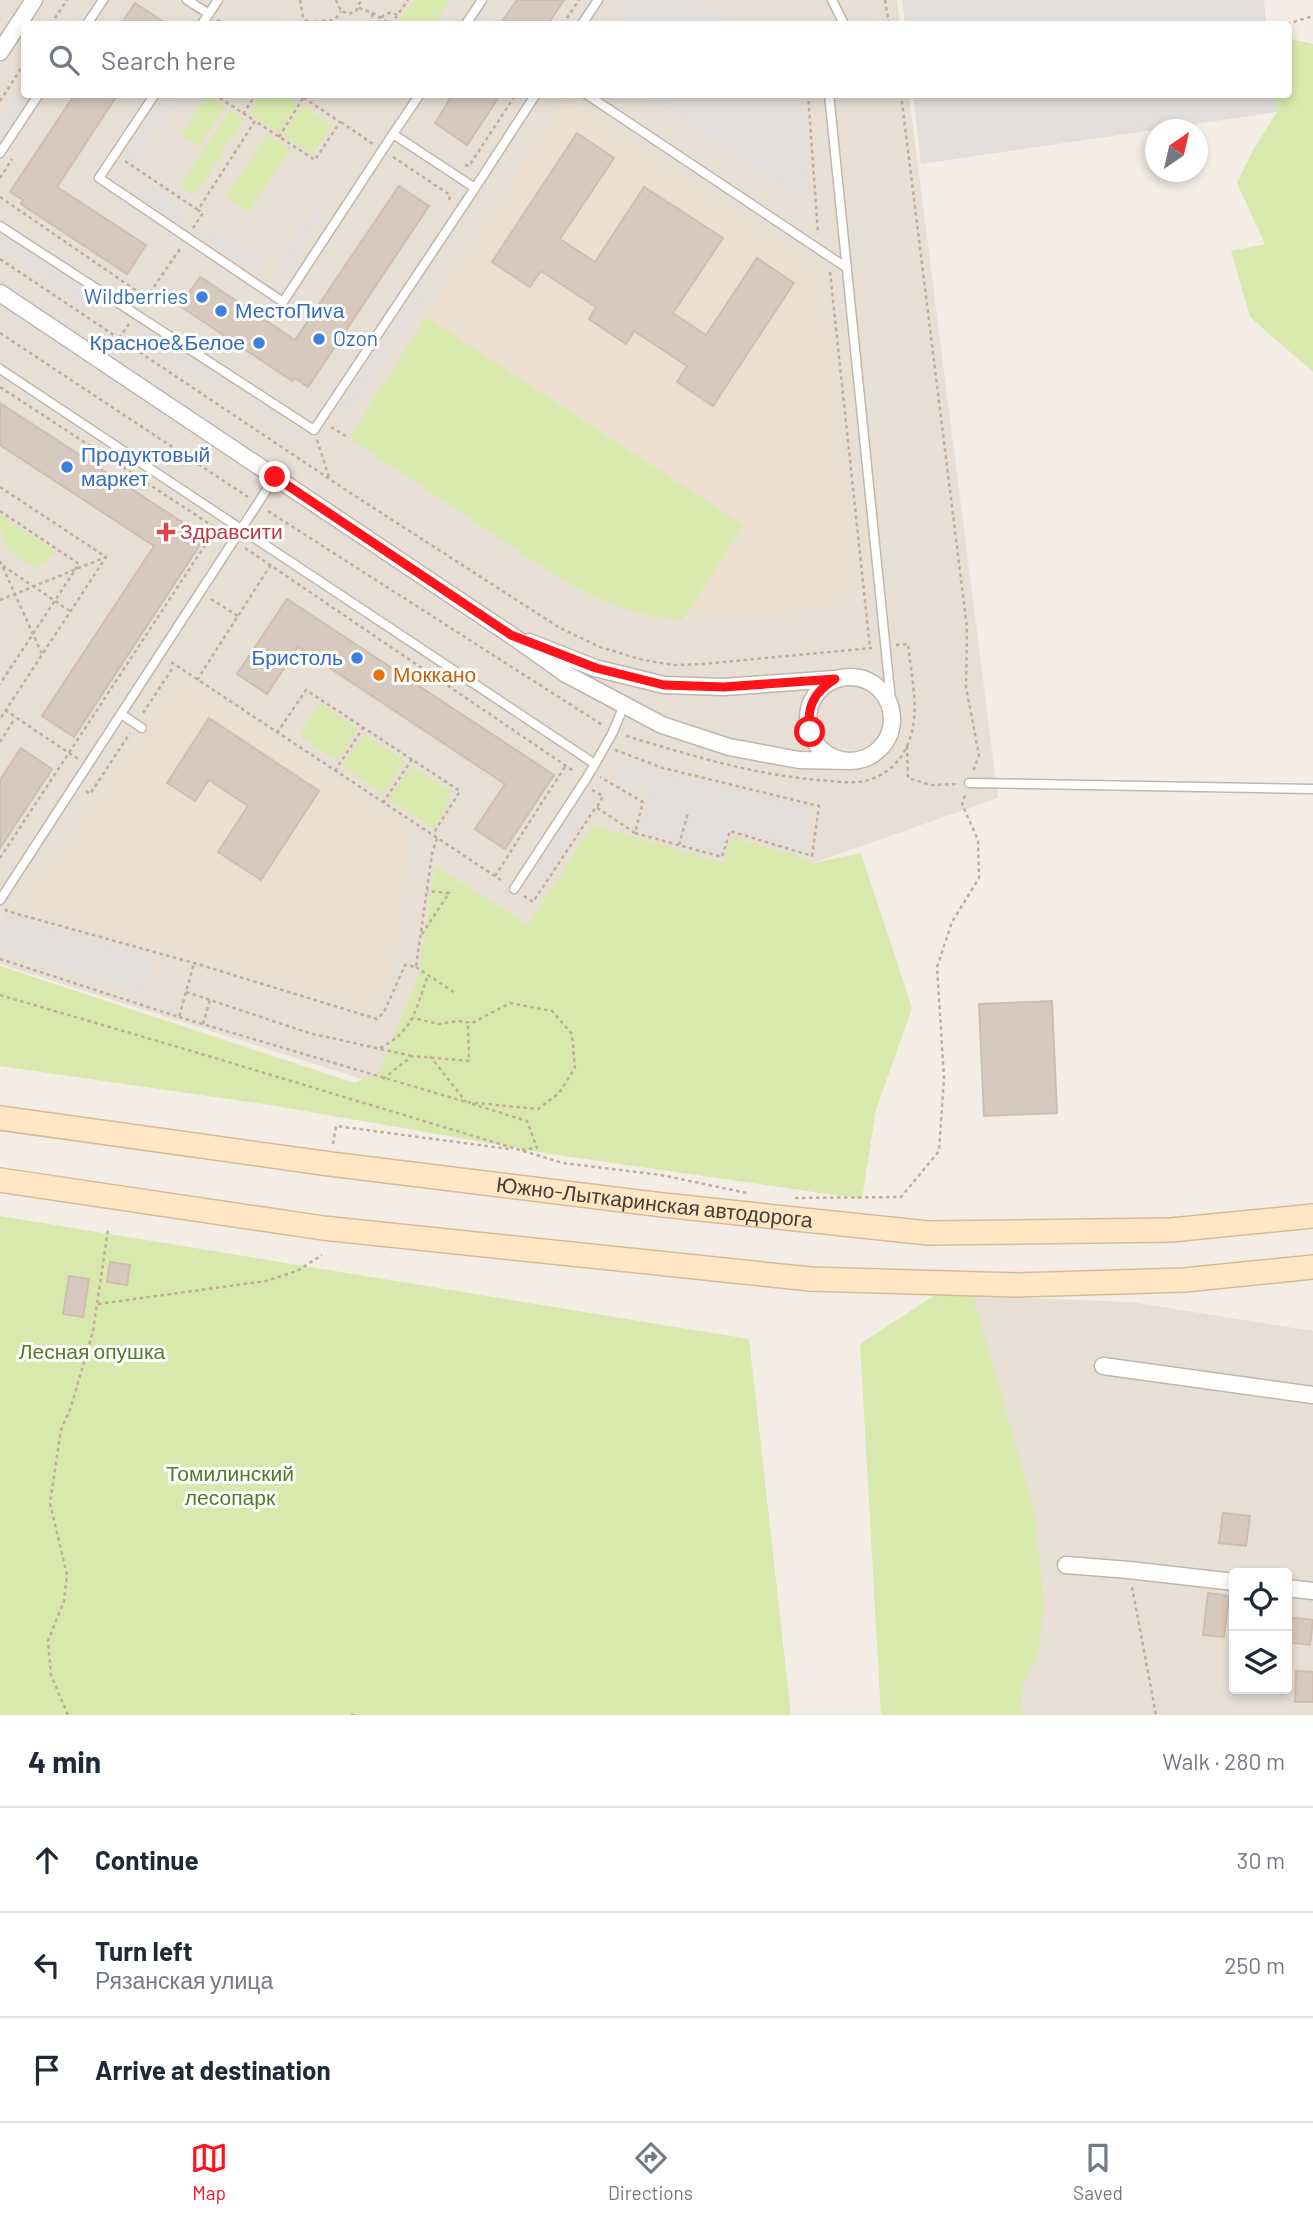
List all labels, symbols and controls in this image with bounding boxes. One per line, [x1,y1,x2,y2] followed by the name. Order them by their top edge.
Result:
[21,21,1292,98] search box
[45,41,83,79] icon: search
[101,44,236,75] text: Search here
[1145,119,1208,182] north arrow
[84,283,188,308] place label: Wildberries
[194,289,210,305] marker: Wildberries
[235,297,345,322] place label: МестоПиvа
[213,303,229,319] marker: МестоПиvа
[333,325,378,350] place label: Ozon
[90,329,245,354] place label: Красное&Белое
[311,331,327,347] marker: Ozon
[251,335,267,351] marker: Красное&Белое
[81,441,210,490] place label: Продуктовый маркет
[59,459,75,475] marker: Продуктовый маркет
[259,461,290,492] route end
[180,518,283,543] place label: Здравсити
[158,524,174,540] marker: Здравсити
[252,644,343,669] place label: Бристоль
[349,650,365,666] marker: Бристоль
[393,661,476,686] place label: Моккано
[371,667,387,683] marker: Моккано
[794,716,825,747] route start
[495,1171,814,1232] street label: Южно-Лыткаринская автодорога
[19,1338,166,1363] park label: Лесная опушка
[166,1460,294,1509] park label: Томилинский лесопарк
[1229,1568,1292,1694] map controls
[1229,1568,1292,1631] button: locate
[1229,1631,1292,1694] button: layers
[28,1743,101,1779] text: 4 min
[1162,1747,1285,1775] text: Walk · 280 m
[28,1841,66,1879] icon: ahead
[95,1844,199,1875] text: Continue
[1237,1846,1285,1874] text: 30 m
[95,1935,193,1966] text: Turn left
[28,1946,66,1984] icon: left
[1224,1951,1285,1979] text: 250 m
[95,1966,273,1994] text: Рязанская улица
[28,2051,66,2089] icon: arrive
[95,2054,331,2085] text: Arrive at destination
[190,2139,228,2204] tab: Map
[608,2139,693,2204] tab: Directions
[1073,2139,1123,2204] tab: Saved

